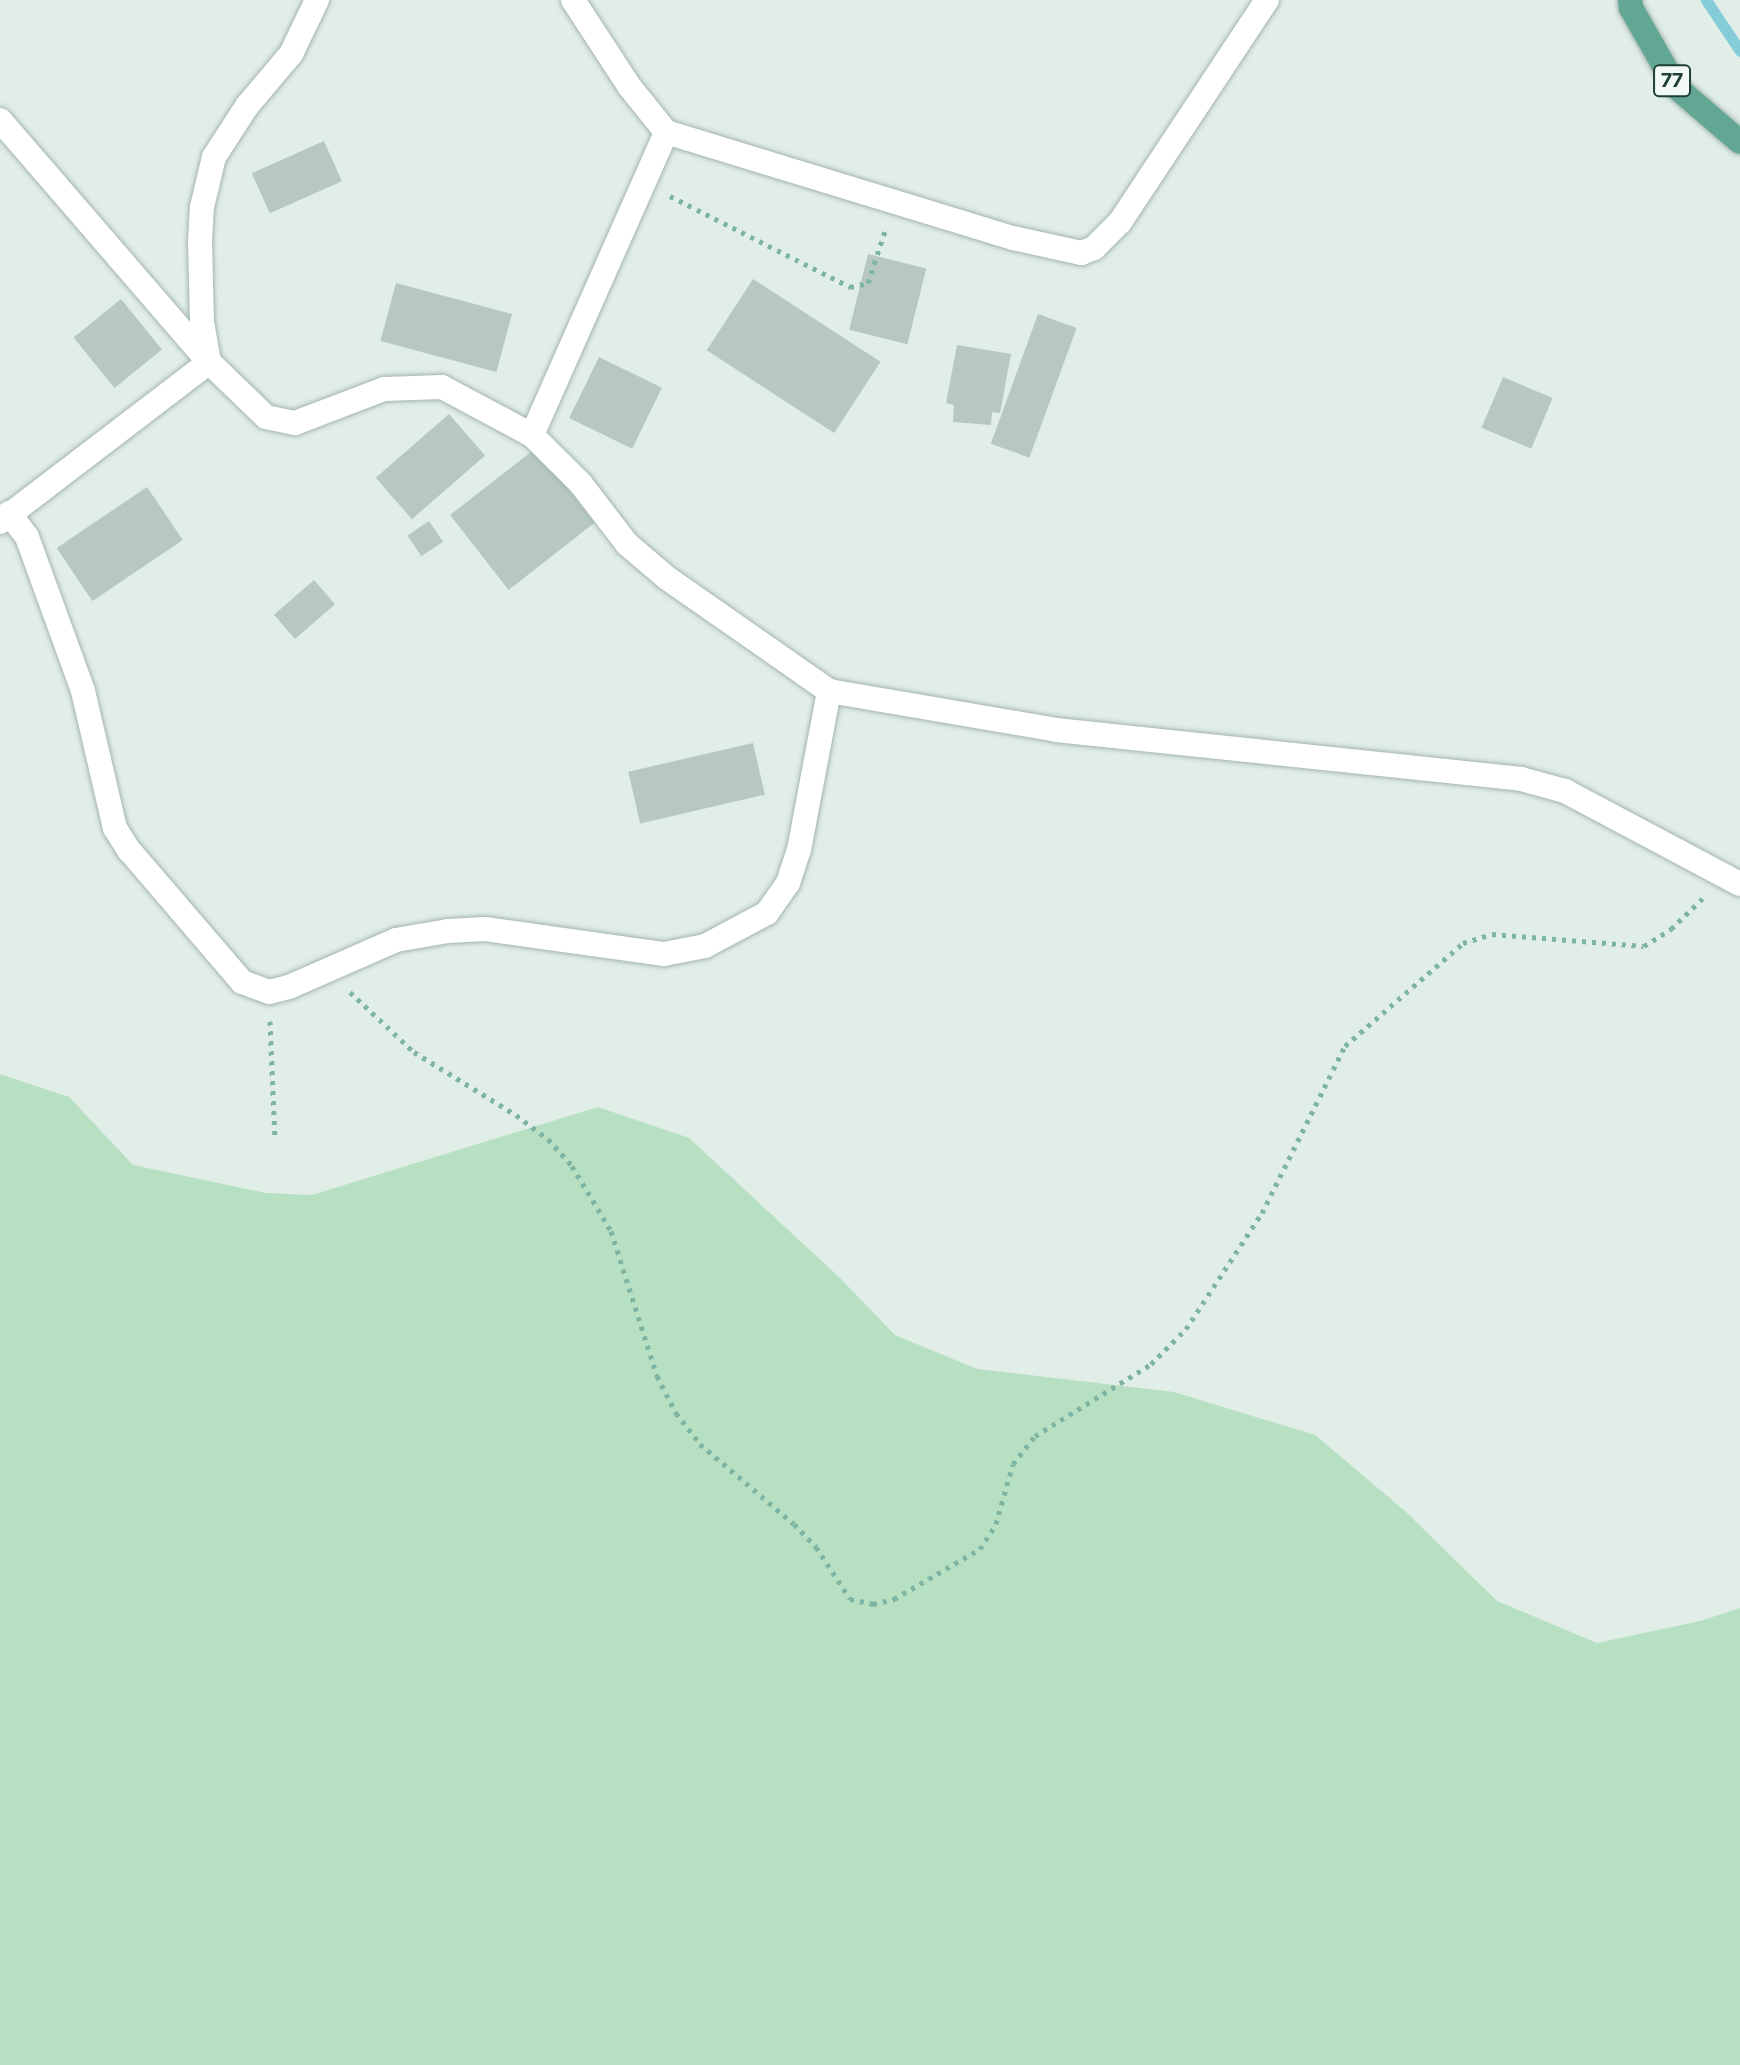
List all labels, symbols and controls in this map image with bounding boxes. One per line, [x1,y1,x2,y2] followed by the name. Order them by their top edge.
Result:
[1652,63,1692,99] road number: 77

